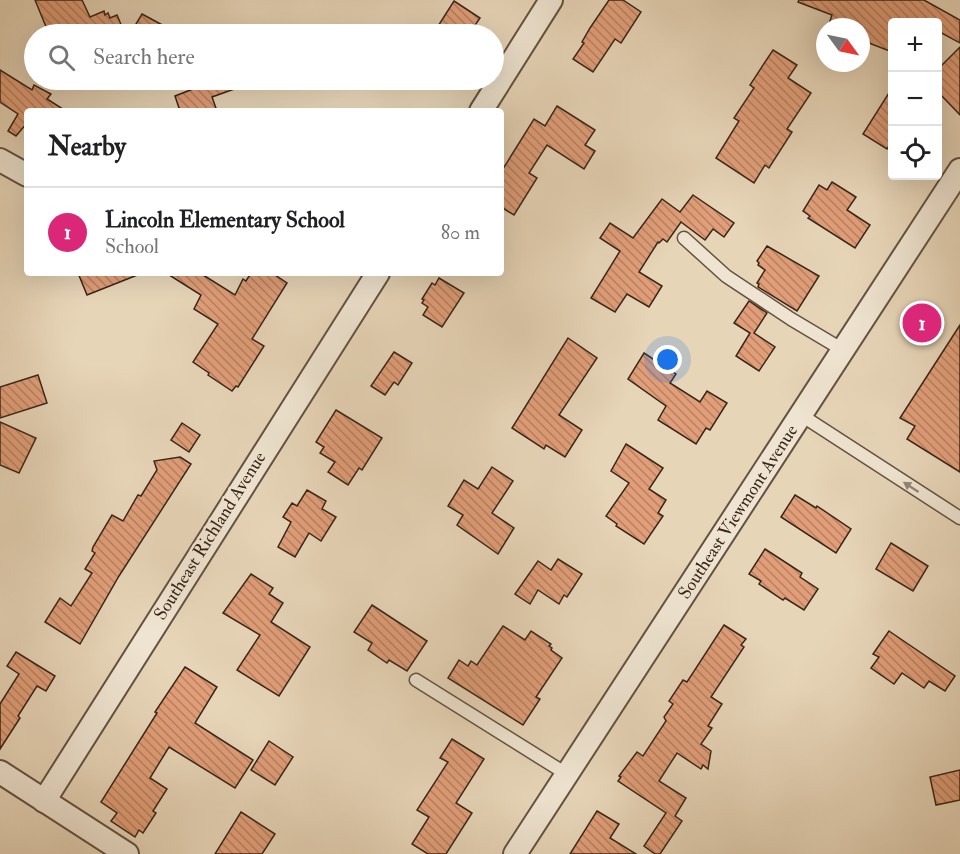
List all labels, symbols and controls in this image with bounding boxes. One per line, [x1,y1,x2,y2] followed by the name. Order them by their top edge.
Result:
[816,18,870,72] north arrow
[888,18,942,180] map controls
[888,18,942,72] button: +
[24,24,504,90] search box
[45,41,78,74] icon: search
[93,43,195,71] text: Search here
[888,72,942,126] button: −
[888,126,942,180] button: locate
[48,131,126,163] text: Nearby
[105,206,345,234] text: Lincoln Elementary School
[64,220,71,245] text: 1
[441,220,480,245] text: 80 m
[105,234,159,259] text: School
[902,300,942,346] pin: 1
[653,345,682,374] your location
[673,420,803,604] street label: Southeast Viewmont Avenue
[149,447,271,624] street label: Southeast Richland Avenue
[903,481,919,493] one-way arrow

